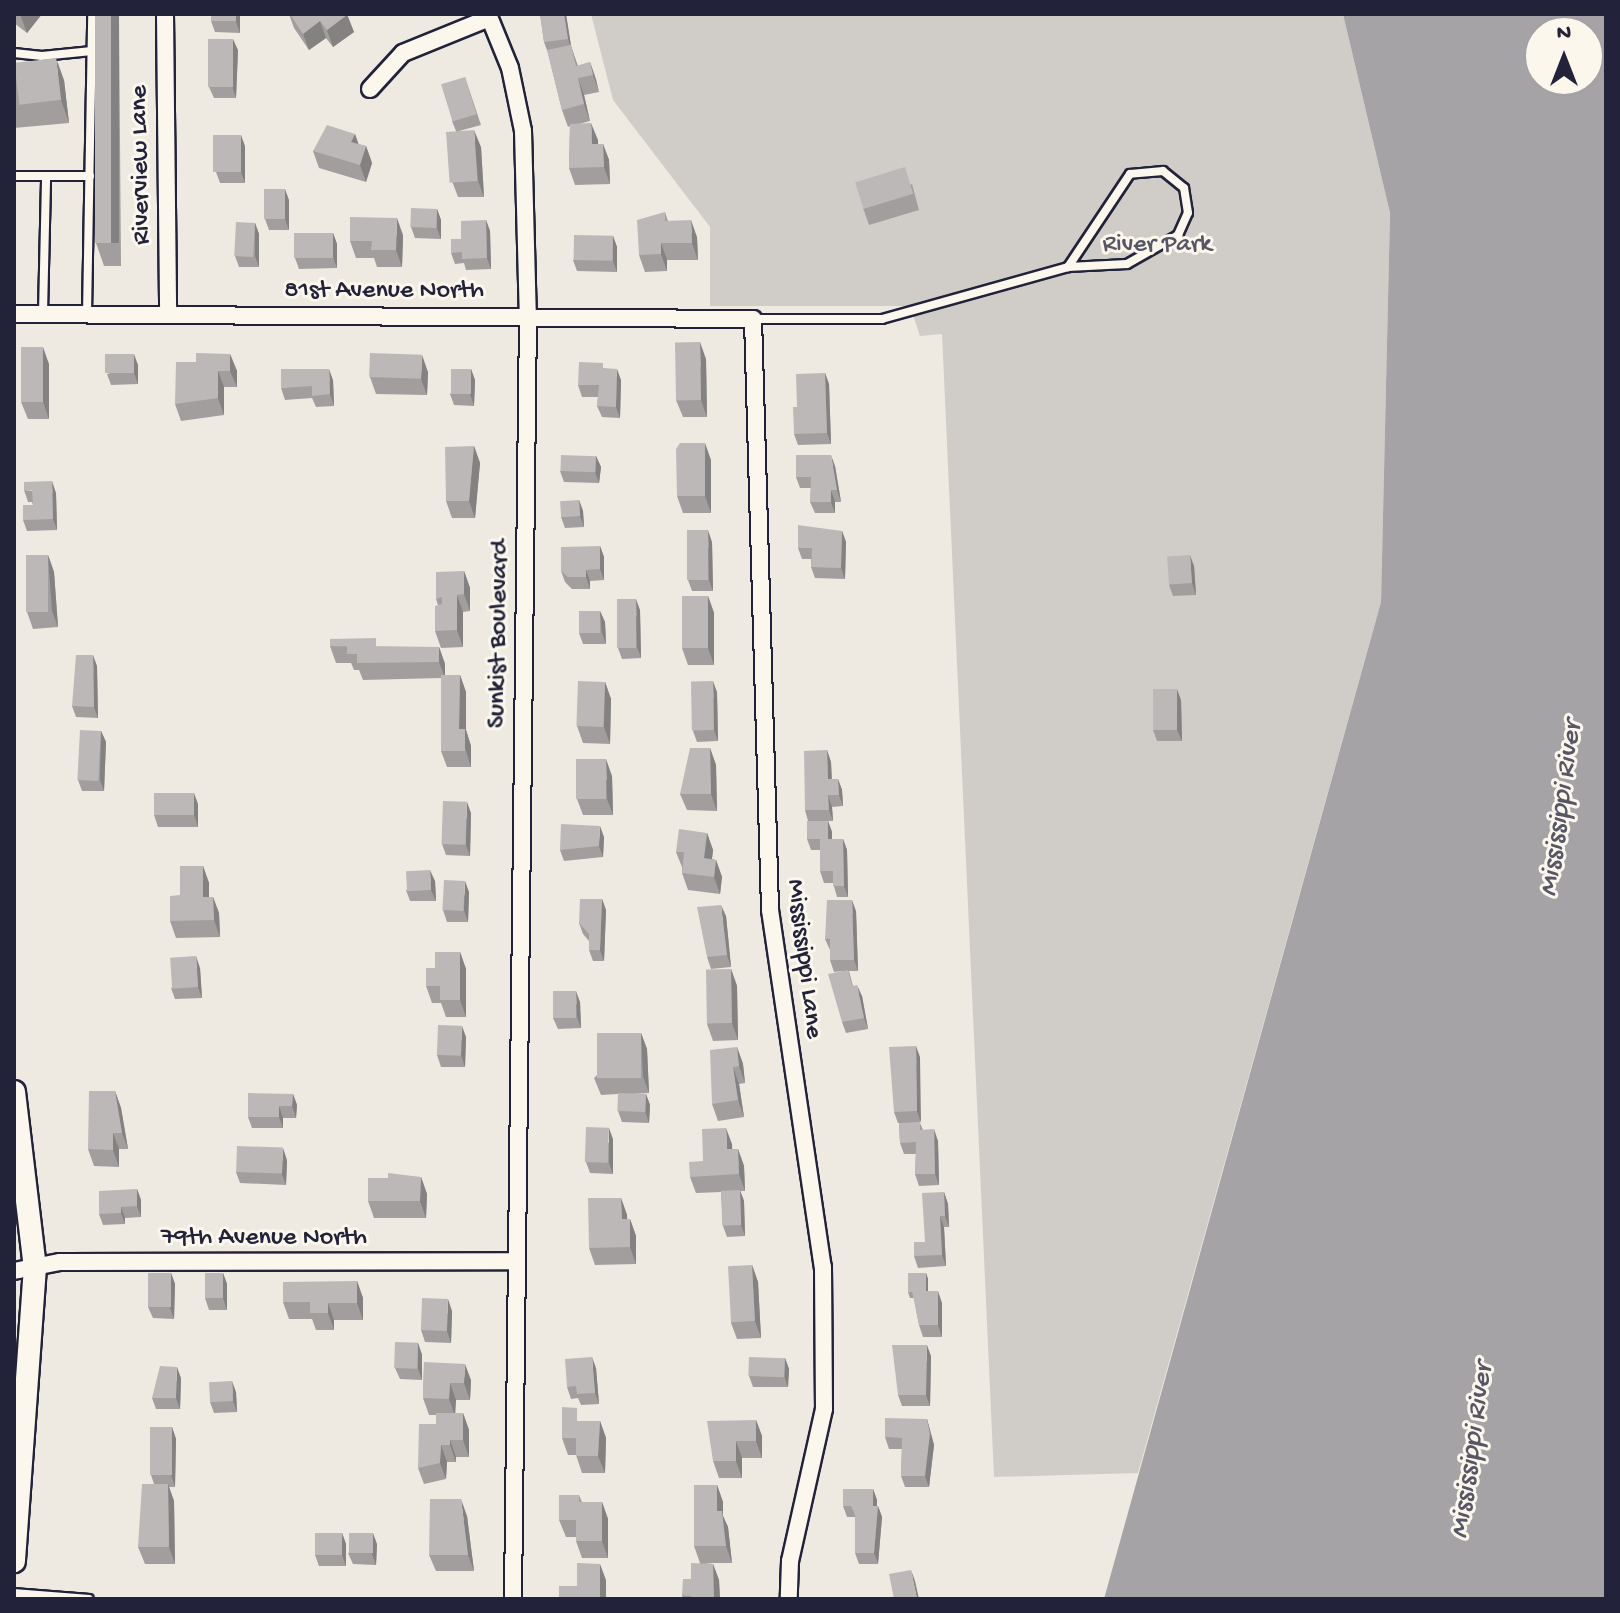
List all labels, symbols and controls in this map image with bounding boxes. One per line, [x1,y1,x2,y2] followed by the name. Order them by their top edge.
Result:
[1524,16,1604,96] north arrow
[1557,21,1571,47] text: N
[125,85,159,245] street label: Riverview Lane
[1102,230,1212,262] park label: River Park
[284,276,484,308] street label: 81st Avenue North
[483,539,517,729] street label: Sunkist Boulevard
[1533,719,1591,899] water label: Mississippi River
[778,878,828,1040] street label: Mississippi Lane
[161,1223,367,1255] street label: 79th Avenue North
[1444,1361,1502,1541] water label: Mississippi River

